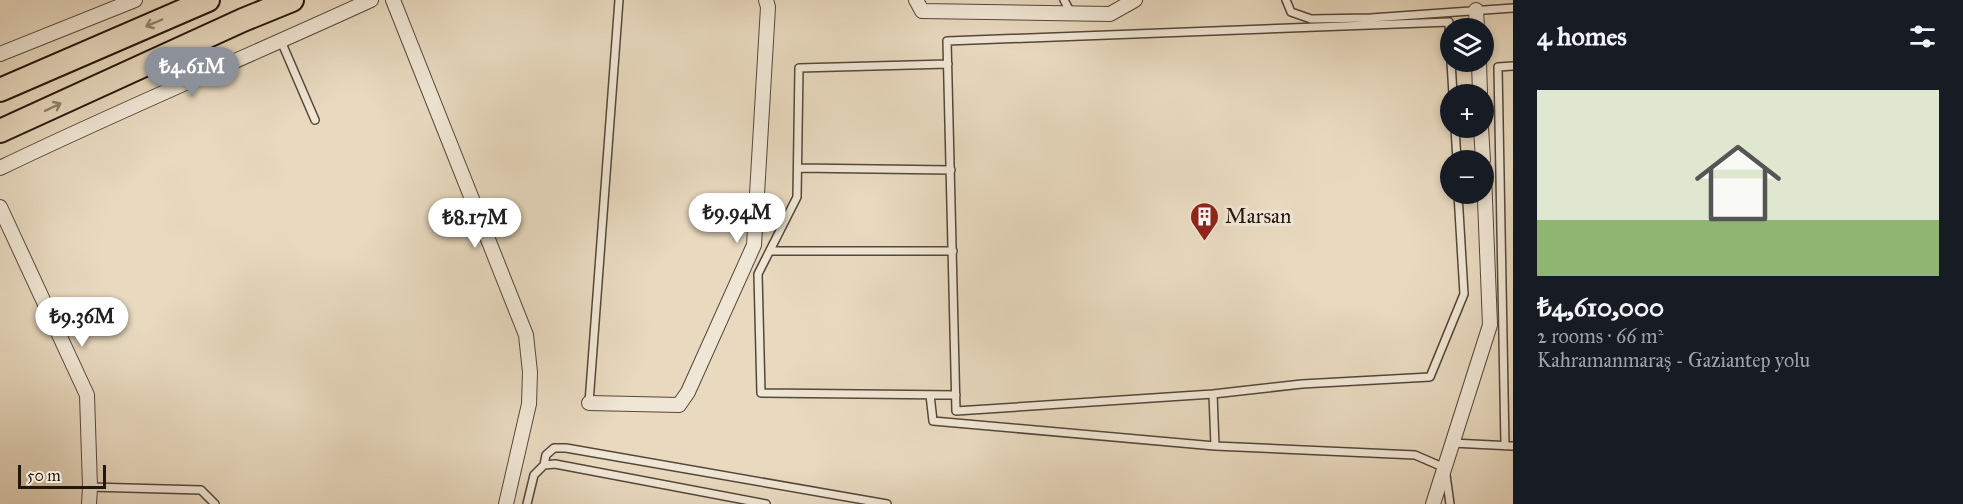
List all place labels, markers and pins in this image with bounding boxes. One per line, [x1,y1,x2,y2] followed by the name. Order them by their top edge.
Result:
[143,47,241,98] pin: ₺4.61M
[688,193,786,244] pin: ₺9.94M
[426,198,524,249] pin: ₺8.17M
[1188,200,1220,242] building icon: Marsan
[1225,203,1291,229] place label: Marsan
[33,297,131,348] pin: ₺9.36M

